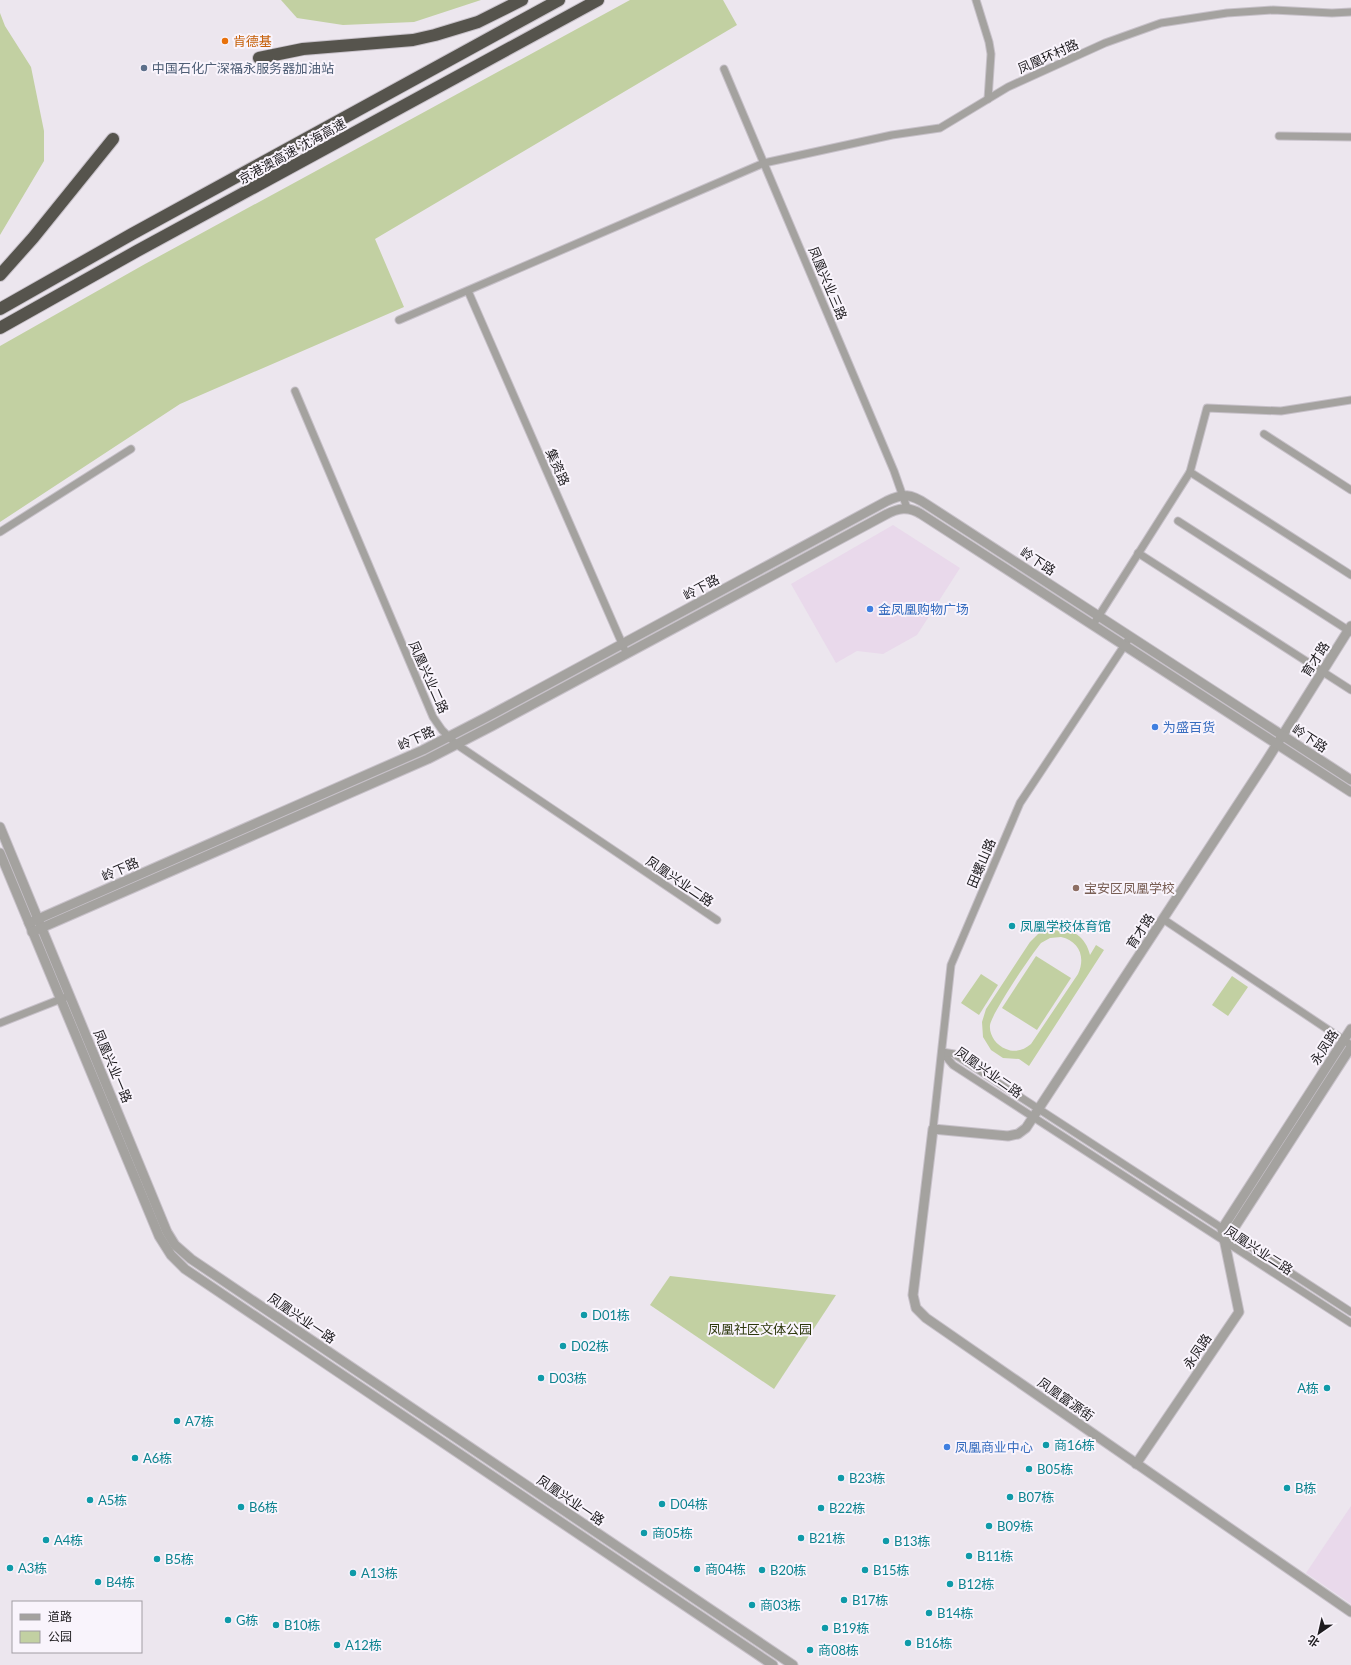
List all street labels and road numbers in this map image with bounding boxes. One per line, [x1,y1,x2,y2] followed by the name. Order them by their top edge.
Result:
[1015,35,1081,77] street label: 凤凰环村路
[235,115,349,187] street label: 京港澳高速 沈海高速
[805,244,851,322] street label: 凤凰兴业三路
[543,446,573,488] street label: 集资路
[1017,544,1059,578] street label: 岭下路
[680,571,722,603] street label: 岭下路
[406,638,452,716] street label: 凤凰兴业二路
[1298,638,1332,680] street label: 育才路
[1289,721,1331,755] street label: 岭下路
[395,723,437,753] street label: 岭下路
[963,836,999,890] street label: 田螺山路
[643,853,717,909] street label: 凤凰兴业二路
[99,854,141,884] street label: 岭下路
[1123,910,1157,952] street label: 育才路
[1307,1026,1341,1068] street label: 永凤路
[90,1027,136,1105] street label: 凤凰兴业一路
[952,1043,1026,1101] street label: 凤凰兴业二路
[1222,1222,1296,1278] street label: 凤凰兴业二路
[265,1290,339,1346] street label: 凤凰兴业一路
[1179,1330,1215,1372] street label: 永凤路
[1035,1374,1097,1424] street label: 凤凰富源街
[534,1472,608,1528] street label: 凤凰兴业一路

